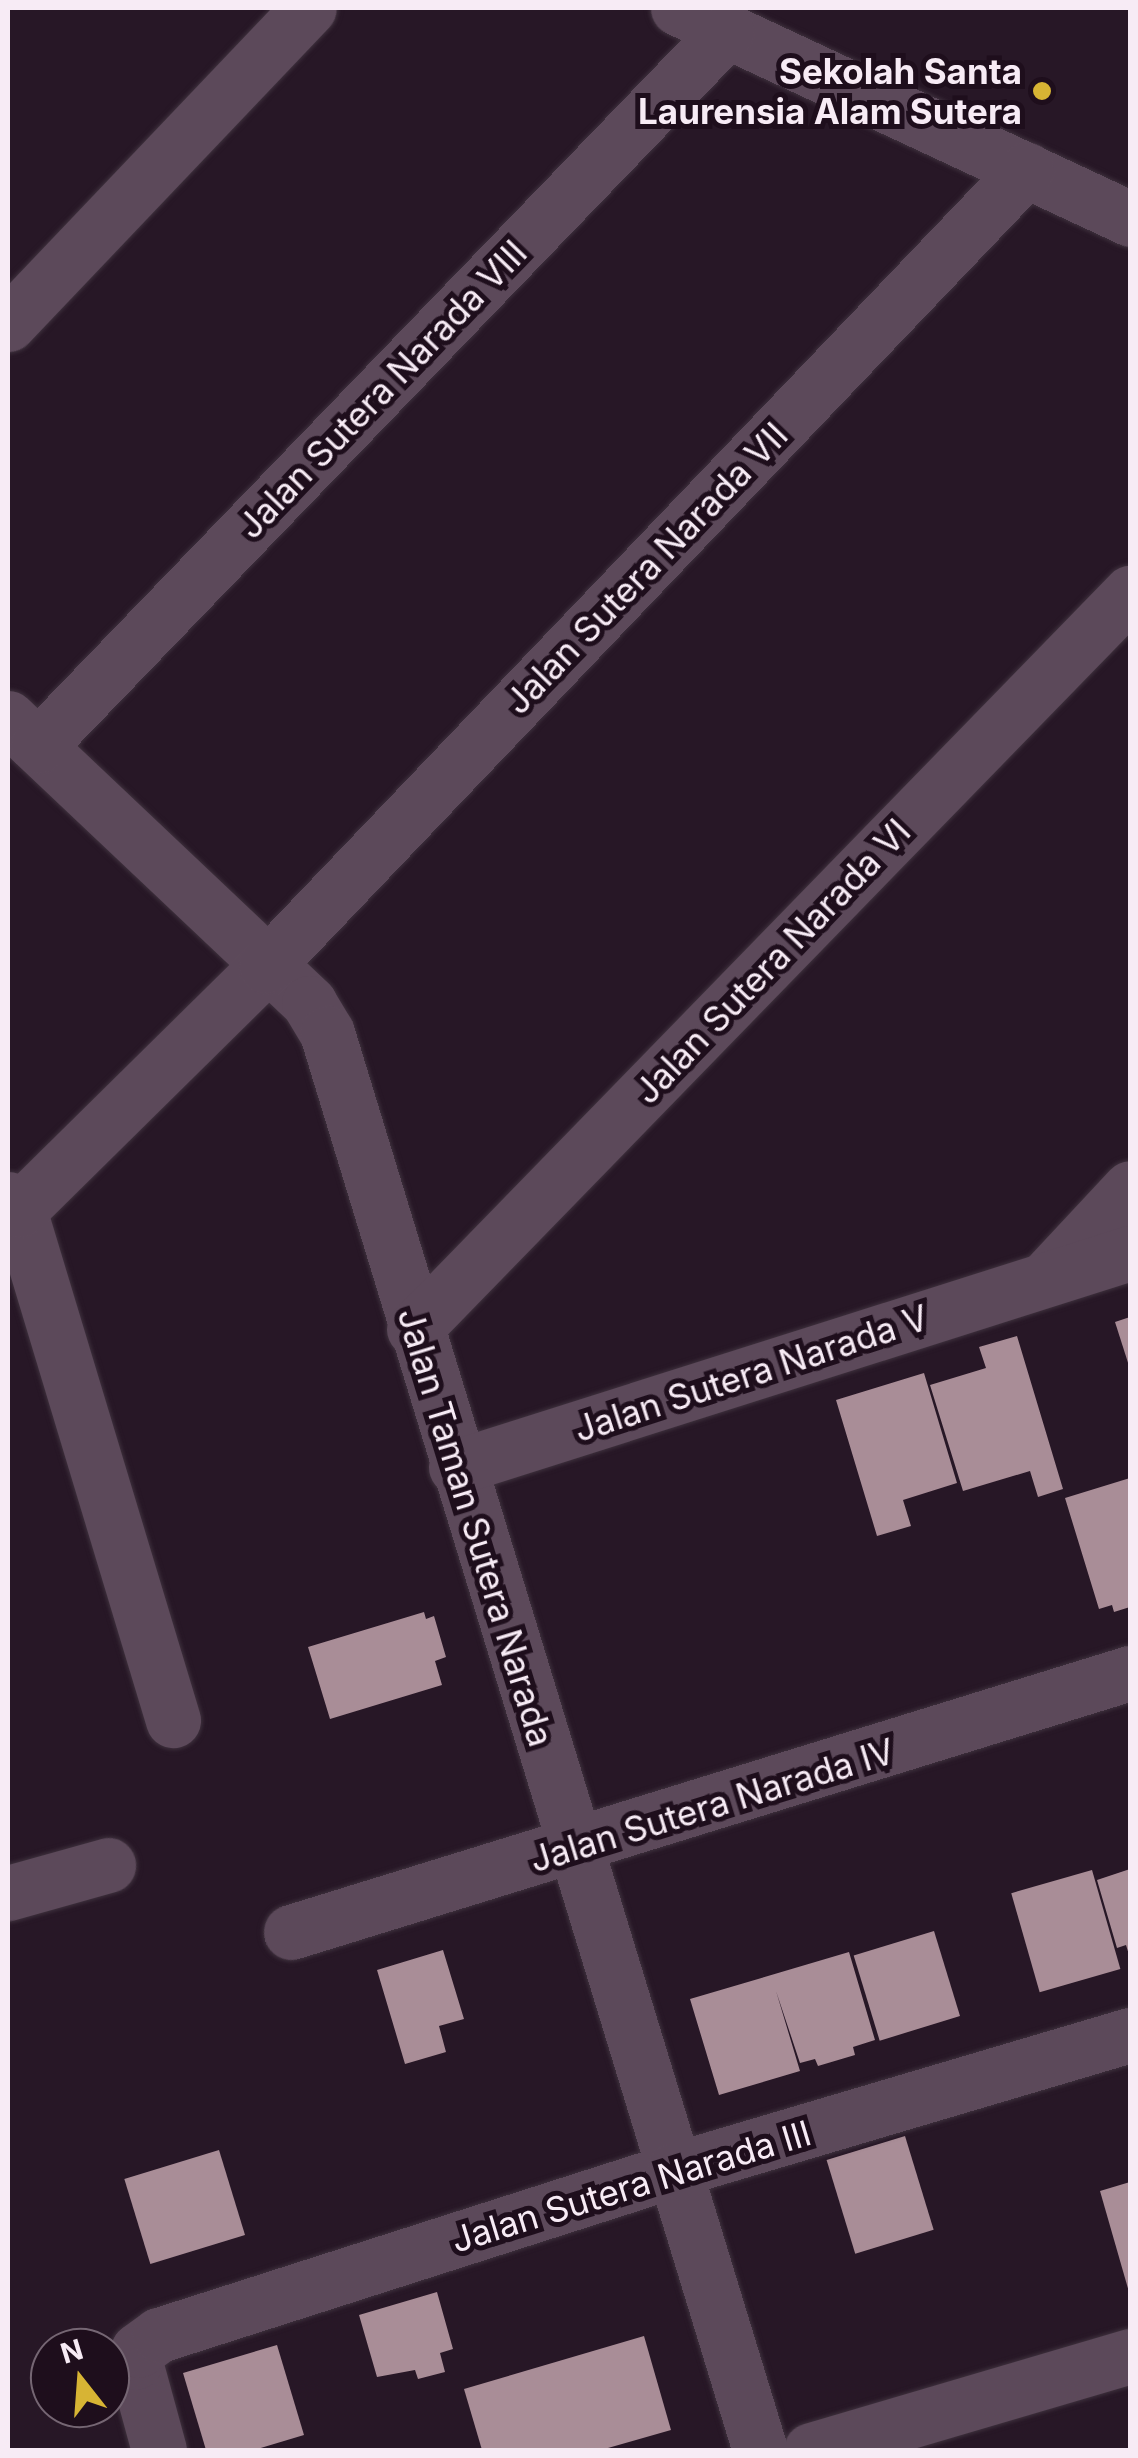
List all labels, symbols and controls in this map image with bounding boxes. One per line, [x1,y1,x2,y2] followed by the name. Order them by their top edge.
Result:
[638,50,1022,132] place label: Sekolah Santa Laurensia Alam Sutera
[1031,80,1053,102] marker: Sekolah Santa Laurensia Alam Sutera
[229,231,535,547] street label: Jalan Sutera Narada VIII
[496,414,796,722] street label: Jalan Sutera Narada VII
[625,810,919,1112] street label: Jalan Sutera Narada VI
[569,1296,933,1450] street label: Jalan Sutera Narada V
[389,1303,563,1751] street label: Jalan Taman Sutera Narada
[525,1730,899,1880] street label: Jalan Sutera Narada IV
[446,2111,816,2261] street label: Jalan Sutera Narada III
[30,2328,130,2428] north arrow
[57,2332,87,2371] text: N

